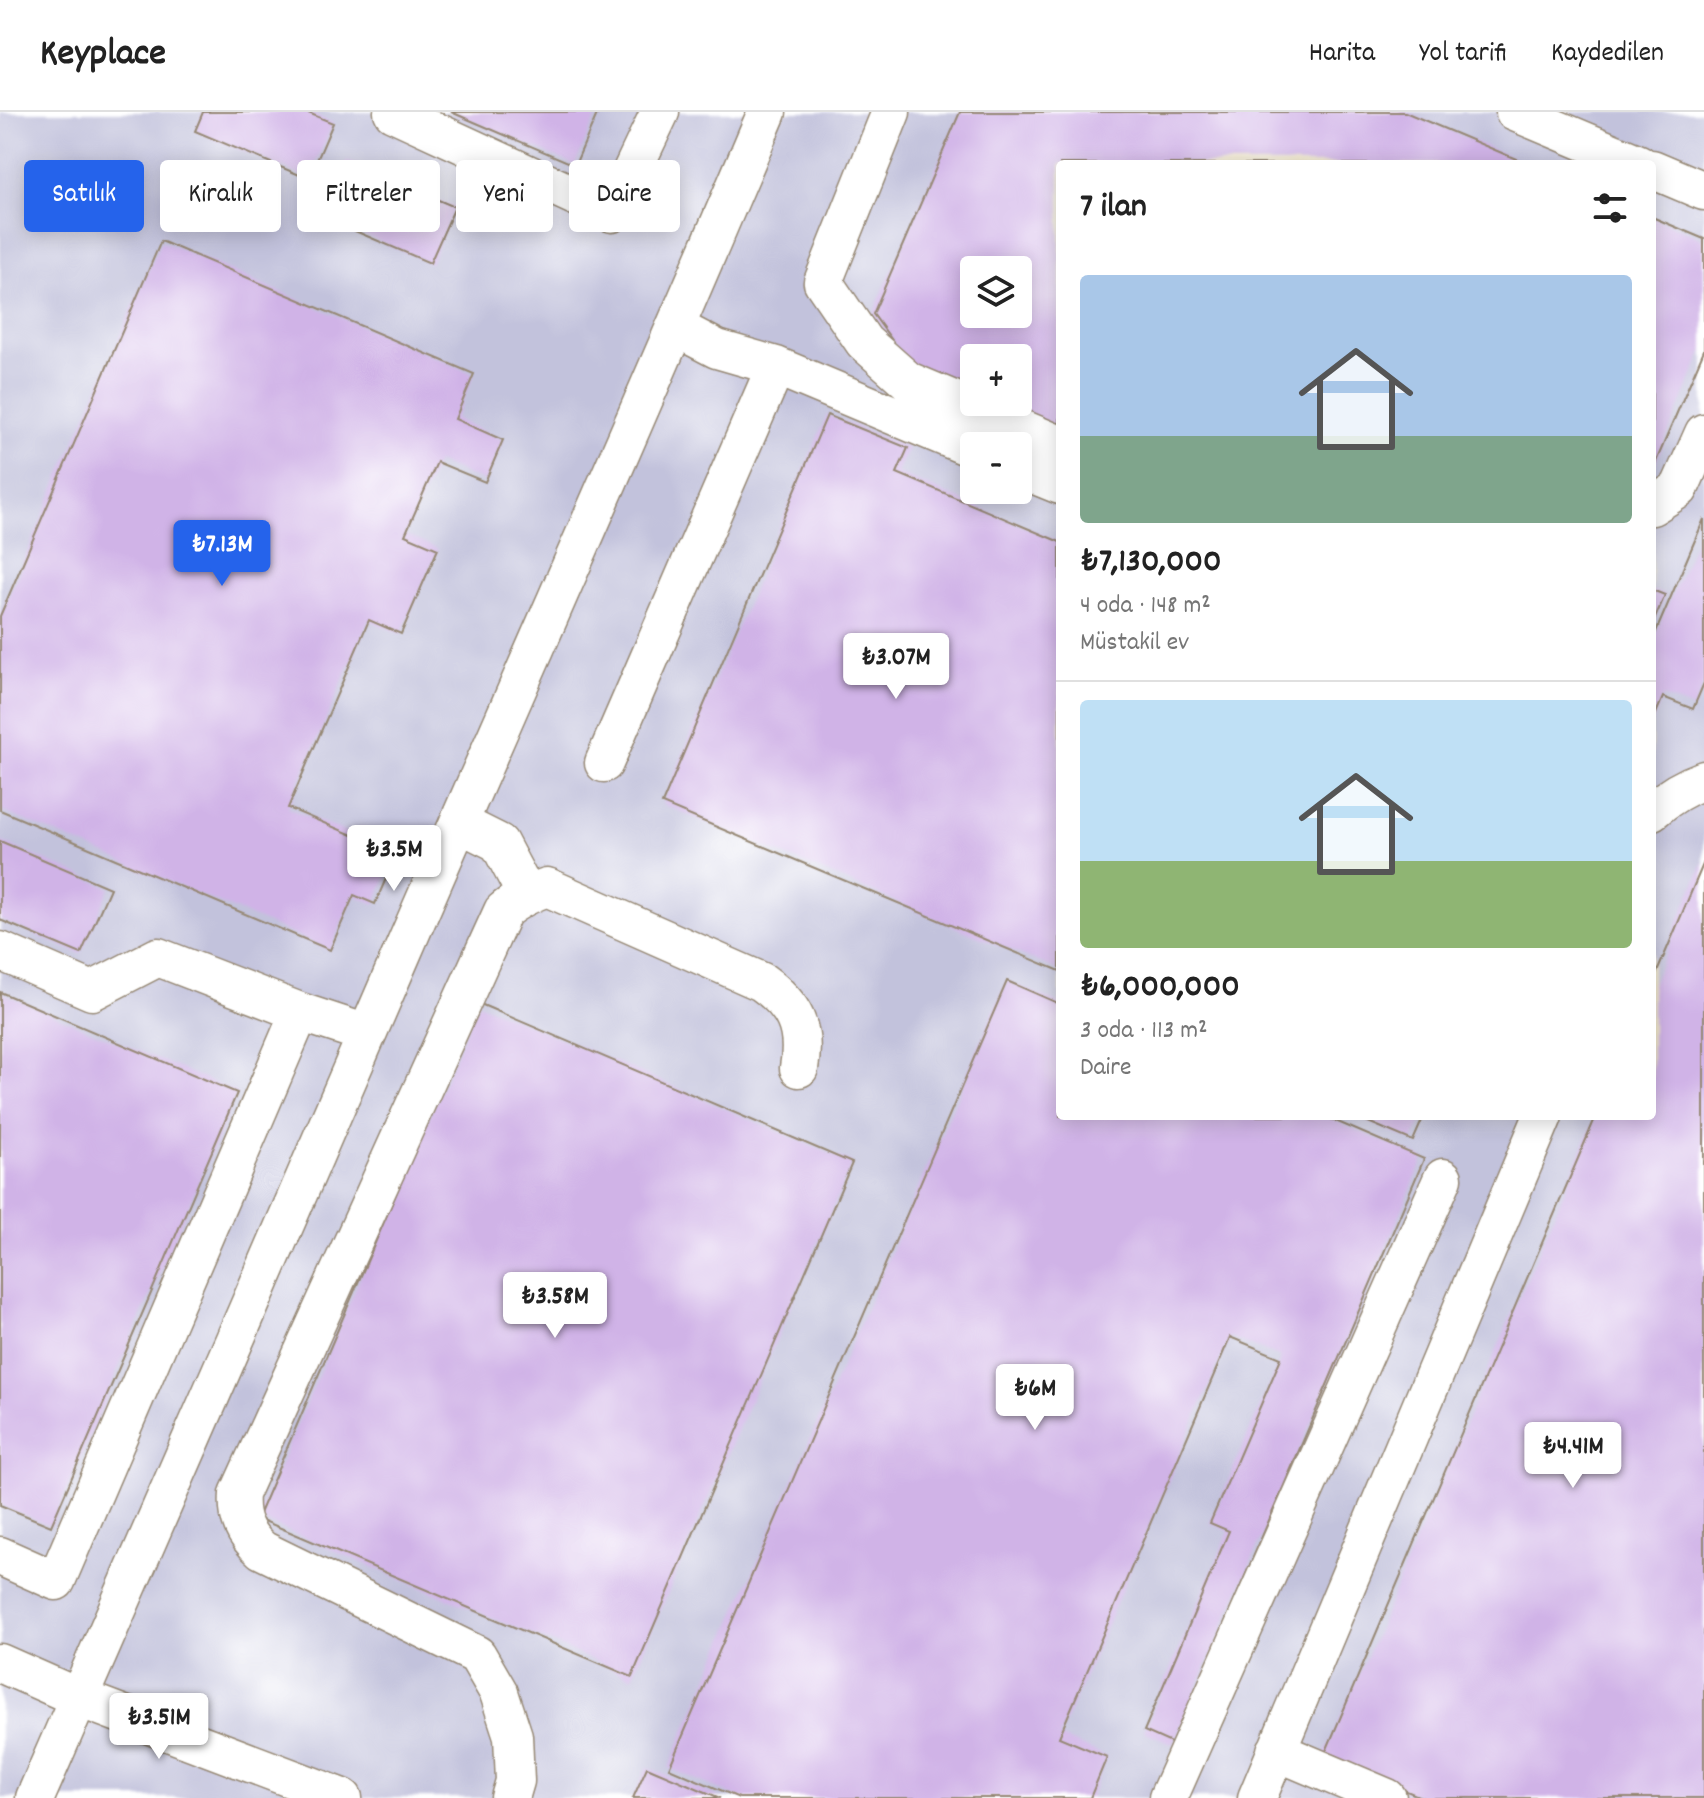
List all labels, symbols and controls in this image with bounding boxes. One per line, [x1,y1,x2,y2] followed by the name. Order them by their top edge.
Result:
[40,28,166,83] text: Keyplace
[1309,35,1375,75] text: Harita
[1419,35,1507,75] text: Yol tarifi
[1551,35,1664,75] text: Kaydedilen
[24,160,144,232] chip: Satılık
[160,160,281,232] chip: Kiralık
[297,160,440,232] chip: Filtreler
[456,160,553,232] chip: Yeni
[569,160,680,232] chip: Daire
[1080,184,1147,233] text: 7 ilan
[1588,186,1632,230] icon: filters
[960,256,1032,504] map controls
[960,256,1032,328] button: layers
[1284,327,1428,471] icon: home
[960,344,1032,416] button: +
[960,432,1032,504] button: −
[157,520,287,588] pin: ₺7.13M
[191,527,253,564] text: ₺7.13M
[1080,539,1222,588] text: ₺7,130,000
[1080,588,1211,625] text: 4 oda · 148 m²
[1080,625,1189,662] text: Müstakil ev
[831,633,961,701] pin: ₺3.07M
[861,640,931,677] text: ₺3.07M
[1284,752,1428,896] icon: home
[338,825,450,893] pin: ₺3.5M
[365,832,423,869] text: ₺3.5M
[1080,964,1240,1013] text: ₺6,000,000
[1080,1013,1208,1050] text: 3 oda · 113 m²
[1080,1050,1131,1087] text: Daire
[490,1272,620,1340] pin: ₺3.58M
[521,1279,589,1316] text: ₺3.58M
[996,1364,1074,1432] pin: ₺6M
[1014,1371,1056,1408] text: ₺6M
[1508,1422,1638,1490] pin: ₺4.41M
[1542,1429,1604,1466] text: ₺4.41M
[94,1693,224,1761] pin: ₺3.51M
[127,1700,191,1737] text: ₺3.51M

